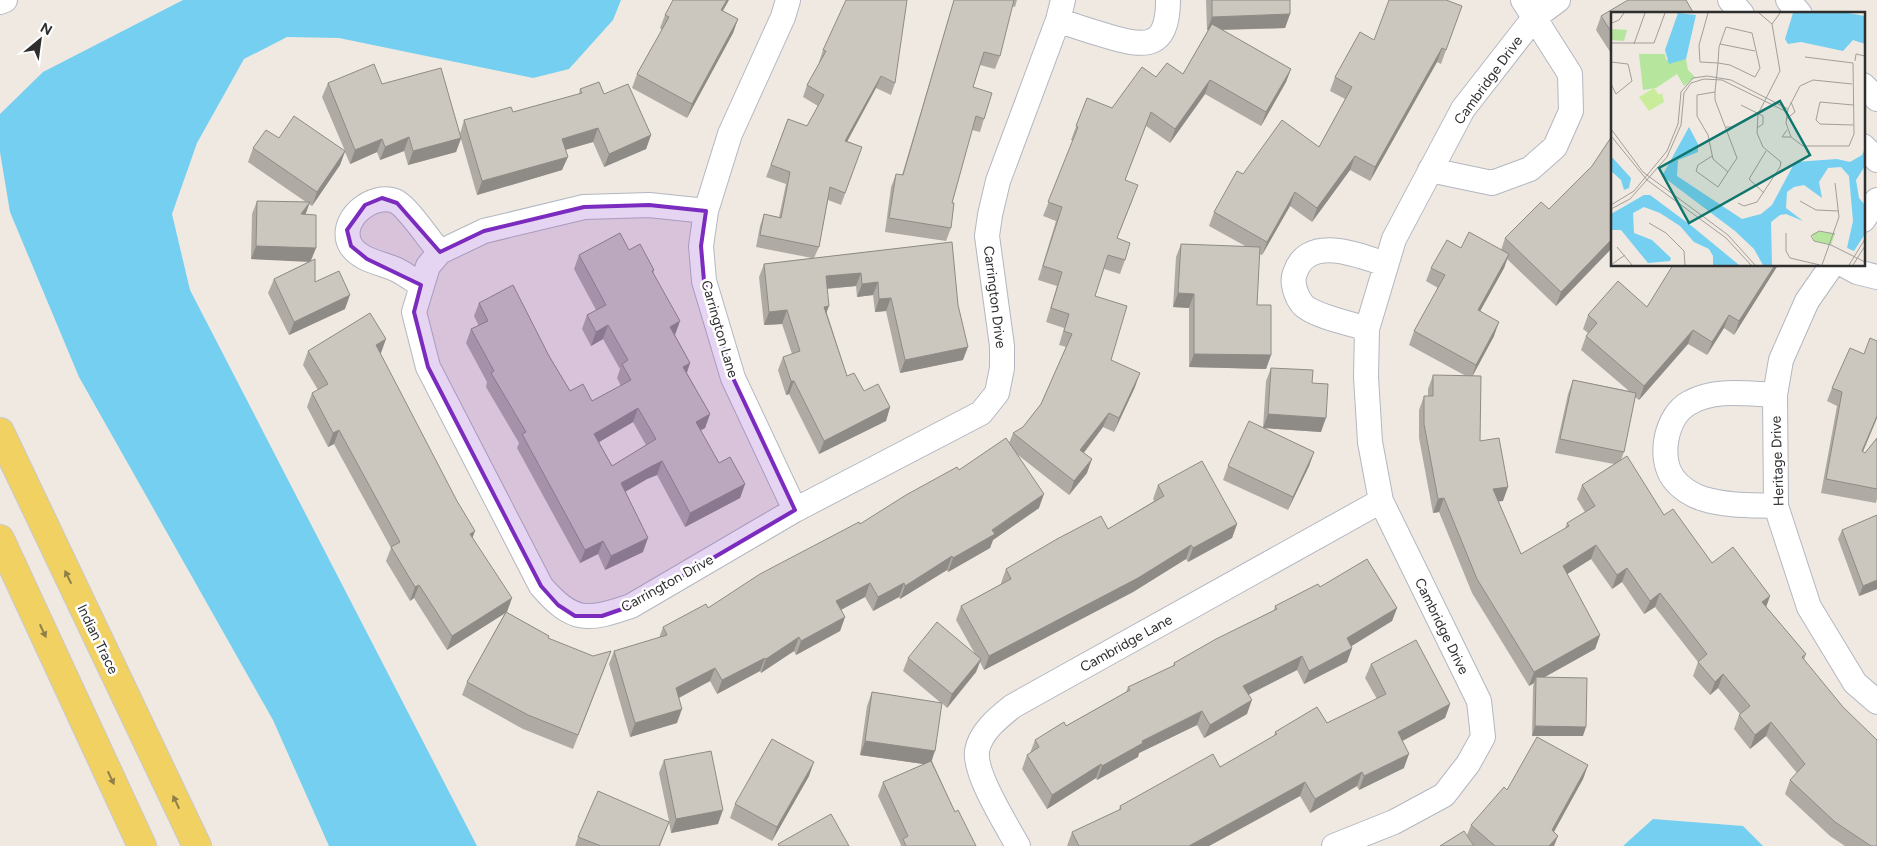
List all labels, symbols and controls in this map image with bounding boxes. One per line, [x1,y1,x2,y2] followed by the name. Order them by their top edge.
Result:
[1611,12,1864,266] inset map
[15,15,65,65] north arrow
[37,19,55,39] text: N
[1451,32,1526,128] street label: Cambridge Drive
[980,245,1009,350] street label: Carrington Drive
[697,278,742,380] street label: Carrington Lane
[1767,415,1788,506] street label: Heritage Drive
[618,551,717,616] street label: Carrington Drive
[63,570,71,584] one-way arrow
[1411,575,1472,678] street label: Cambridge Drive
[73,602,122,677] street label: Indian Trace
[1077,611,1176,676] street label: Cambridge Lane
[39,624,47,638] one-way arrow
[107,771,115,785] one-way arrow
[172,795,180,809] one-way arrow

